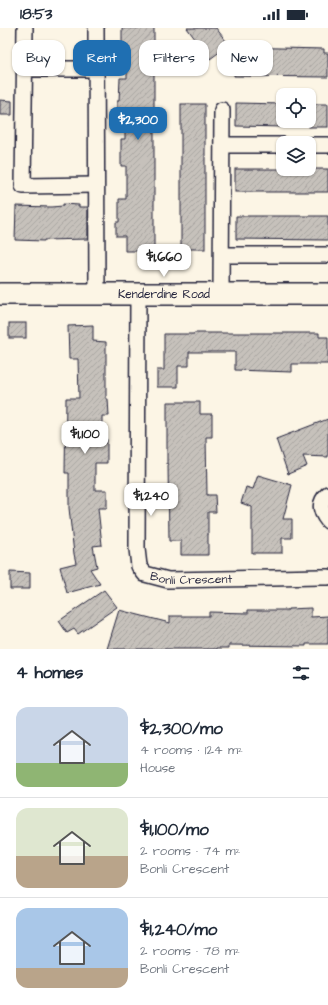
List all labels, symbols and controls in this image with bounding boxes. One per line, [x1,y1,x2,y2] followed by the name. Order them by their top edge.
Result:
[20,4,52,25] text: 18:53
[12,40,65,76] chip: Buy
[73,40,131,76] chip: Rent
[139,40,209,76] chip: Filters
[217,40,273,76] chip: New
[276,88,316,176] map controls
[276,88,316,128] button: locate
[105,107,171,141] pin: $2,300
[118,111,158,129] text: $2,300
[276,136,316,176] button: layers
[131,244,197,278] pin: $1,660
[146,248,182,266] text: $1,660
[118,286,210,303] street label: Kenderdine Road
[52,421,118,455] pin: $1,100
[70,425,100,443] text: $1,100
[118,483,184,517] pin: $1,240
[133,487,169,505] text: $1,240
[148,568,233,589] street label: Bonli Crescent
[16,661,83,685] text: 4 homes
[290,662,312,684] icon: filters
[140,717,223,741] text: $2,300/mo
[48,723,96,771] icon: home
[140,741,243,759] text: 4 rooms · 124 m²
[140,759,175,777] text: House
[140,818,209,842] text: $1,100/mo
[48,824,96,872] icon: home
[140,842,240,860] text: 2 rooms · 74 m²
[140,860,229,878] text: Bonli Crescent
[140,918,217,942] text: $1,240/mo
[48,924,96,972] icon: home
[140,942,240,960] text: 2 rooms · 78 m²
[140,960,229,978] text: Bonli Crescent

